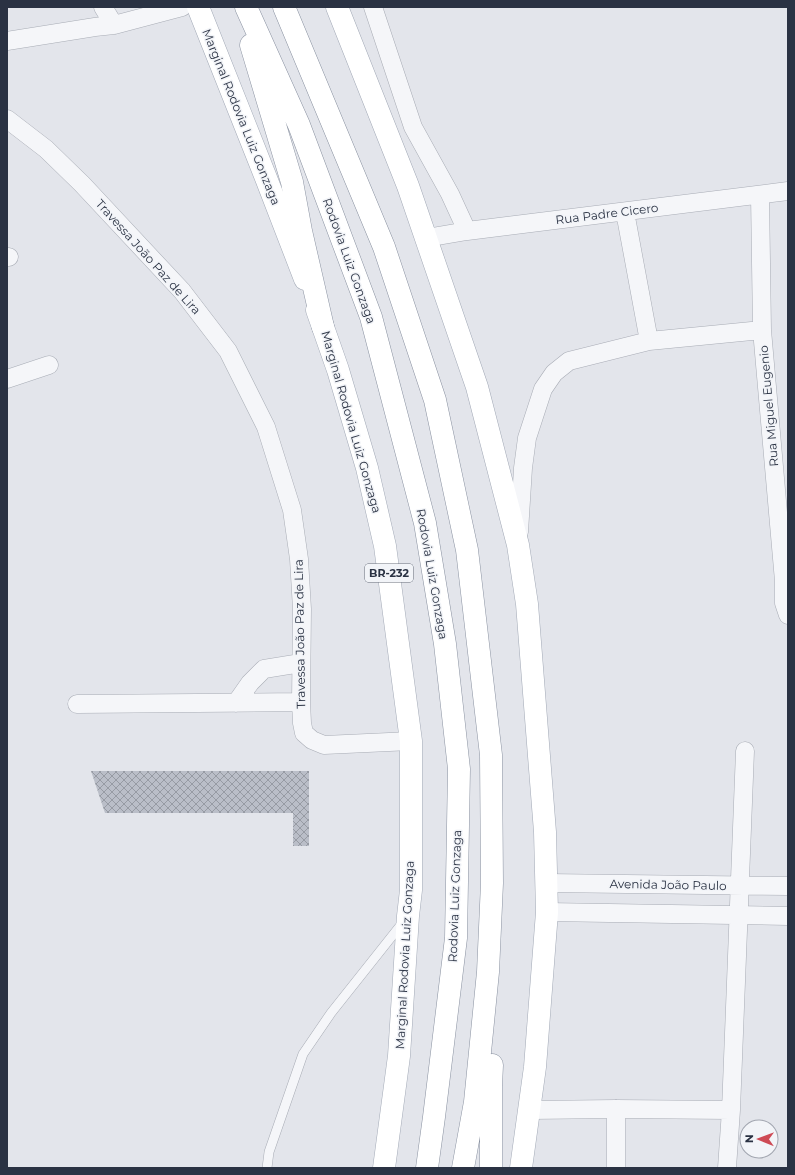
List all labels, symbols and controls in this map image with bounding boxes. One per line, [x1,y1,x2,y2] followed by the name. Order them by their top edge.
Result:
[199,26,284,207] street label: Marginal Rodovia Luiz Gonzaga
[93,196,204,317] street label: Travessa João Paz de Lira
[320,196,379,326] street label: Rodovia Luiz Gonzaga
[555,200,659,227] street label: Rua Padre Cicero
[318,329,385,515] street label: Marginal Rodovia Luiz Gonzaga
[756,345,781,467] street label: Rua Miguel Eugenio
[414,507,451,641] street label: Rodovia Luiz Gonzaga
[291,559,308,709] street label: Travessa João Paz de Lira
[365,564,413,582] road number: BR-232
[445,829,464,963] street label: Rodovia Luiz Gonzaga
[392,860,417,1050] street label: Marginal Rodovia Luiz Gonzaga
[609,876,727,893] street label: Avenida João Paulo
[739,1119,779,1159] north arrow
[742,1134,756,1143] text: N

